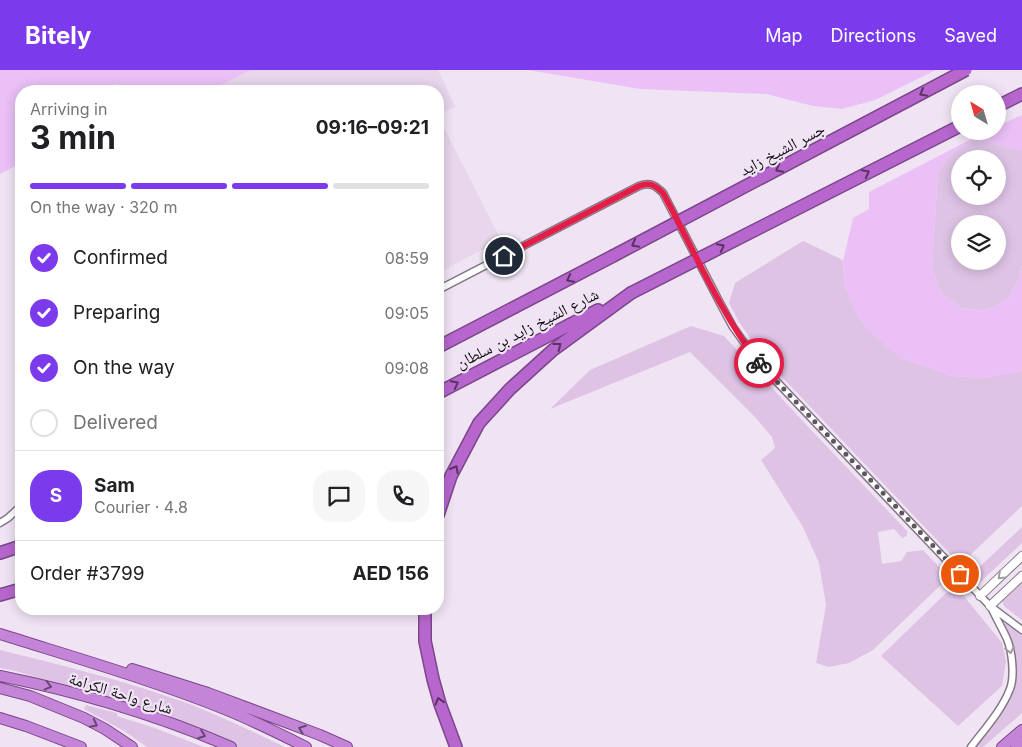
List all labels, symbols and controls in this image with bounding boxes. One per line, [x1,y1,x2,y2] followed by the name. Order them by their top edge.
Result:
[25,21,91,50] text: Bitely
[765,25,803,46] text: Map
[831,25,916,46] text: Directions
[944,25,997,46] text: Saved
[951,85,1006,140] north arrow
[951,85,1006,270] map controls
[919,87,928,97] one-way arrow
[30,99,107,119] text: Arriving in
[316,116,429,139] text: 09:16–09:21
[30,118,116,157] text: 3 min
[736,118,828,181] street label: جسر الشيخ زايد
[951,150,1006,205] button: locate
[775,163,784,173] one-way arrow
[861,169,870,179] one-way arrow
[30,197,177,217] text: On the way · 320 m
[951,215,1006,270] button: layers
[483,235,525,277] pin
[632,238,641,248] one-way arrow
[490,242,518,270] icon: home
[716,243,725,253] one-way arrow
[30,244,58,272] icon: check
[73,246,168,269] text: Confirmed
[385,248,429,268] text: 08:59
[566,273,575,283] one-way arrow
[452,283,602,374] street label: شارع الشيخ زايد بن سلطان
[30,299,58,327] icon: check
[73,301,160,324] text: Preparing
[385,303,429,323] text: 09:05
[734,338,784,388] courier
[552,344,561,352] one-way arrow
[745,349,773,377] icon: bike
[30,354,58,382] icon: check
[73,356,175,379] text: On the way
[384,358,429,378] text: 09:08
[449,380,458,390] one-way arrow
[73,411,158,434] text: Delivered
[449,466,459,475] one-way arrow
[313,470,365,522] button: chat
[377,470,429,522] button: phone
[94,474,135,497] text: Sam
[50,484,62,507] text: S
[94,497,188,517] text: Courier · 4.8
[939,553,981,595] pin
[946,560,974,588] icon: bag
[30,562,144,585] text: Order #3799
[352,562,429,585] text: AED 156
[998,570,1007,579] one-way arrow
[1004,646,1015,655] one-way arrow
[66,668,175,719] street label: شارع واحة الكرامة
[43,680,52,691] one-way arrow
[435,698,445,706] one-way arrow
[89,718,98,728] one-way arrow
[298,724,307,735] one-way arrow
[198,729,206,739] one-way arrow

